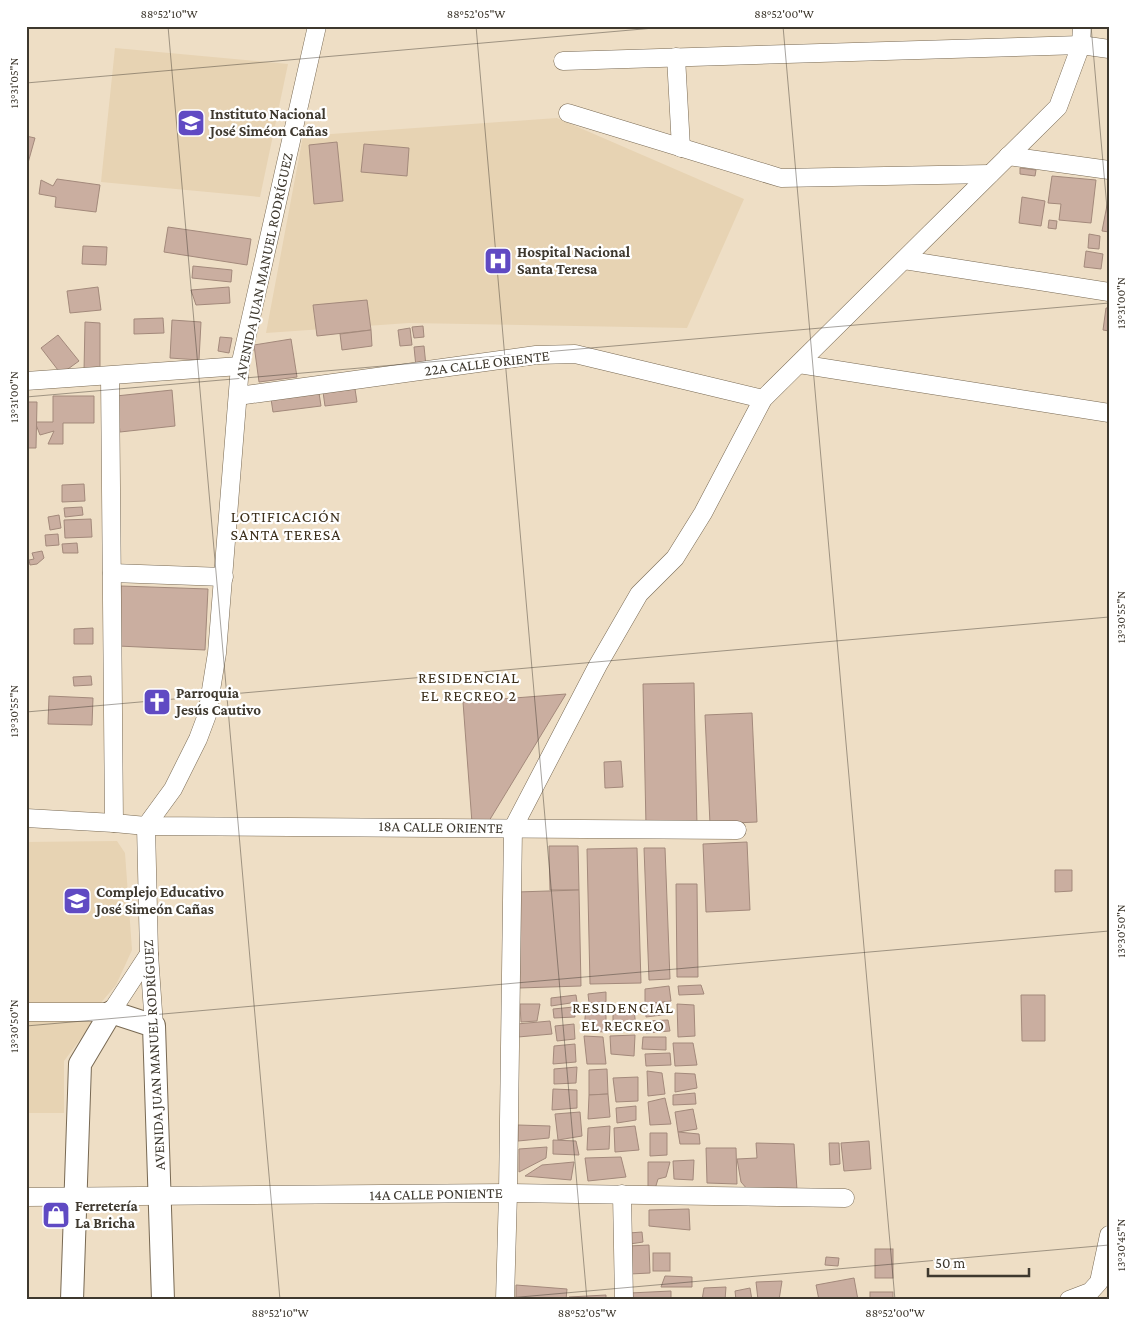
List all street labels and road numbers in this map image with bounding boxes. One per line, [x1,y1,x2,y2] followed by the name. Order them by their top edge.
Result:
[232,151,297,381] street label: AVENIDA JUAN MANUEL RODRÍGUEZ
[424,347,550,379] street label: 22A CALLE ORIENTE
[379,818,503,836] street label: 18A CALLE ORIENTE
[140,939,169,1171] street label: AVENIDA JUAN MANUEL RODRÍGUEZ
[369,1185,503,1203] street label: 14A CALLE PONIENTE

